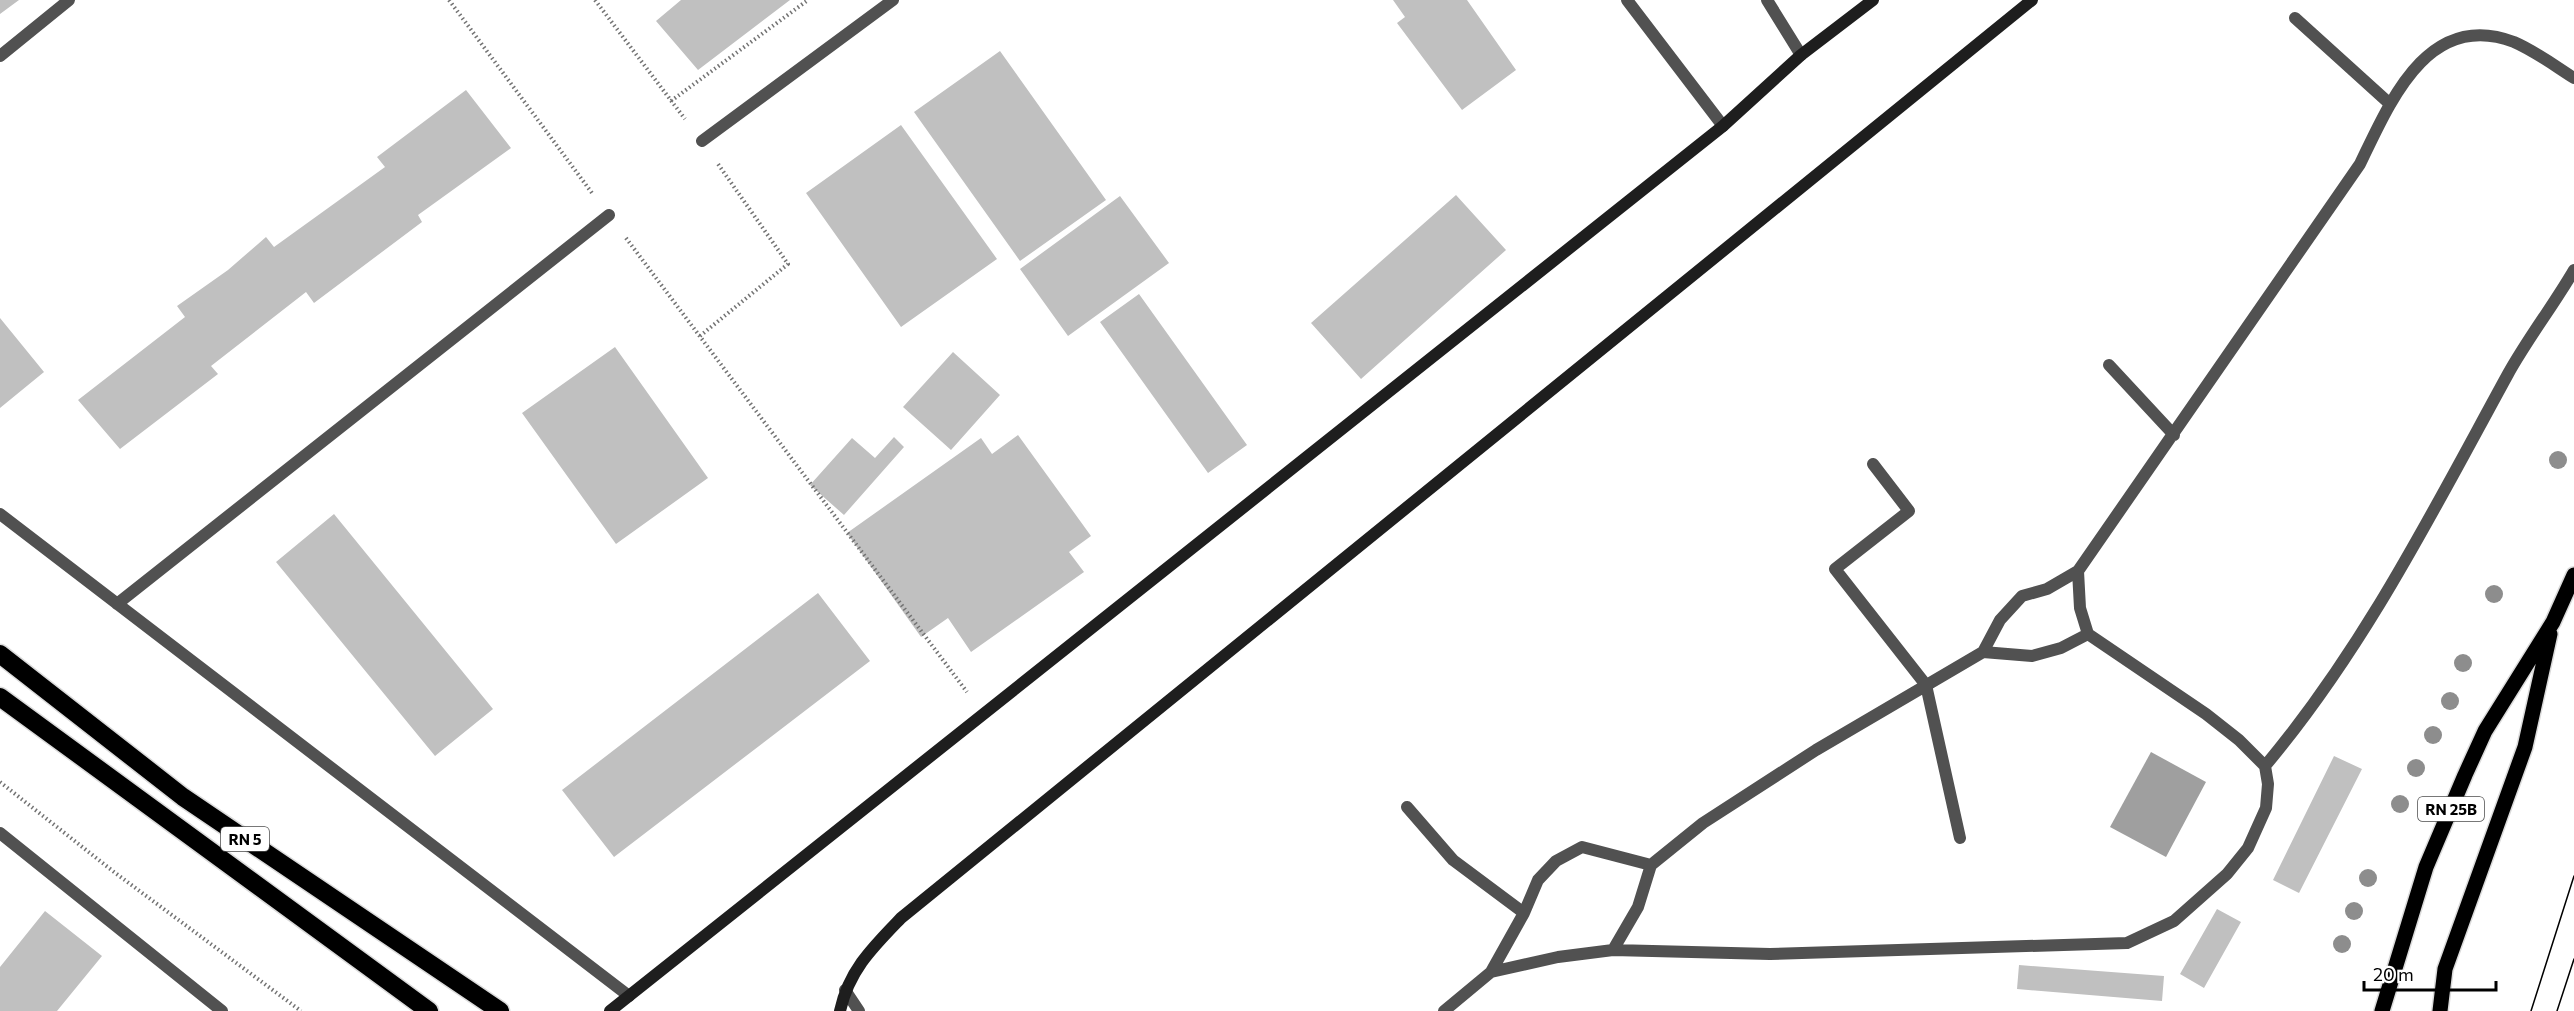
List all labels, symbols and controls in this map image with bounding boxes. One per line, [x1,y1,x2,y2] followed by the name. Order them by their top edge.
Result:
[2418,797,2484,821] road number: RN 25B
[221,827,269,851] road number: RN 5
[2364,954,2496,992] scale bar
[2373,963,2414,985] text: 20 m

